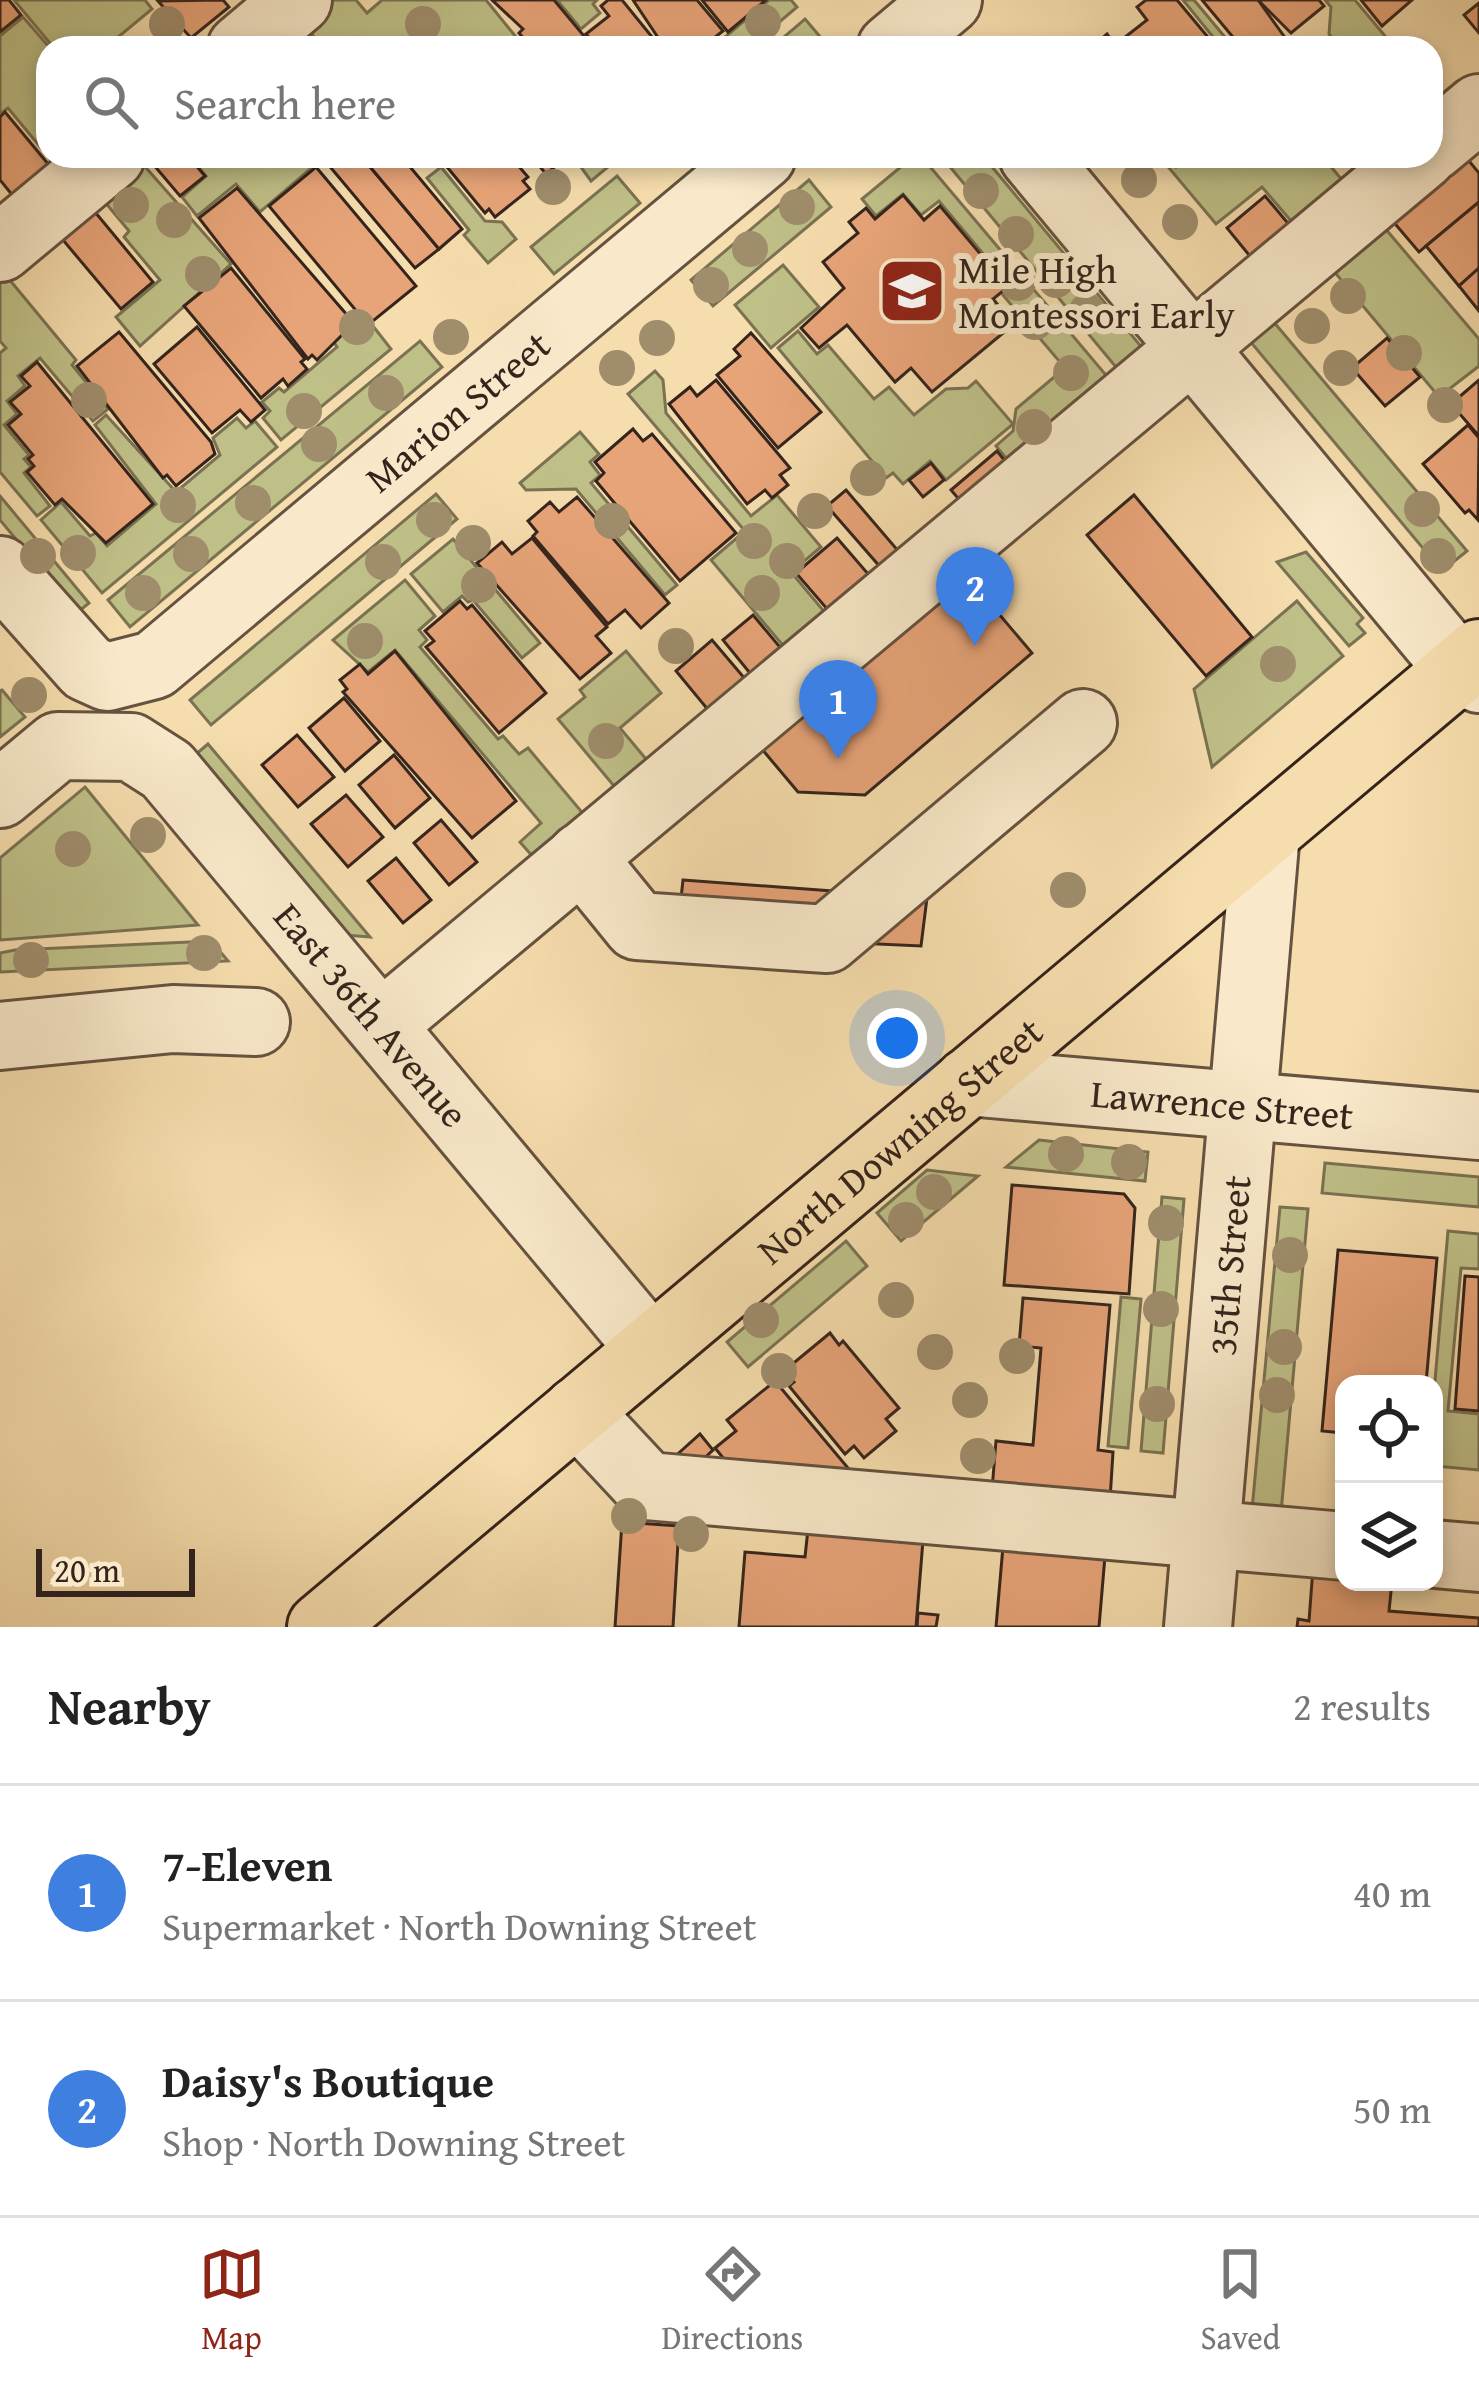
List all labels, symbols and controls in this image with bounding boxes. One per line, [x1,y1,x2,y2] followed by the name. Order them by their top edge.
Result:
[36,36,1443,168] search box
[78,69,144,135] icon: search
[174,70,396,135] text: Search here
[958,240,1235,342] place label: Mile High Montessori Early
[877,256,947,326] school or university icon: Mile High Montessori Early
[352,316,562,505] street label: Marion Street
[936,547,1014,646] pin: 2
[799,660,877,759] pin: 1
[261,890,483,1139] street label: East 36th Avenue
[744,1003,1055,1277] street label: North Downing Street
[867,1008,927,1068] your location
[1089,1064,1356,1143] street label: Lawrence Street
[1192,1173,1265,1358] street label: 35th Street
[1335,1375,1443,1591] map controls
[1335,1375,1443,1483] button: locate
[1335,1483,1443,1591] button: layers
[36,1543,195,1596] scale bar
[54,1546,120,1594] text: 20 m
[48,1668,211,1743] text: Nearby
[1293,1677,1431,1734] text: 2 results
[162,1832,332,1897] text: 7-Eleven
[77,1864,97,1921] text: 1
[1353,1864,1431,1921] text: 40 m
[162,1897,756,1954] text: Supermarket · North Downing Street
[162,2048,494,2113] text: Daisy's Boutique
[77,2080,97,2137] text: 2
[1353,2080,1431,2137] text: 50 m
[162,2113,625,2170] text: Shop · North Downing Street
[199,2241,265,2361] tab: Map
[662,2241,803,2361] tab: Directions
[1201,2241,1280,2361] tab: Saved

